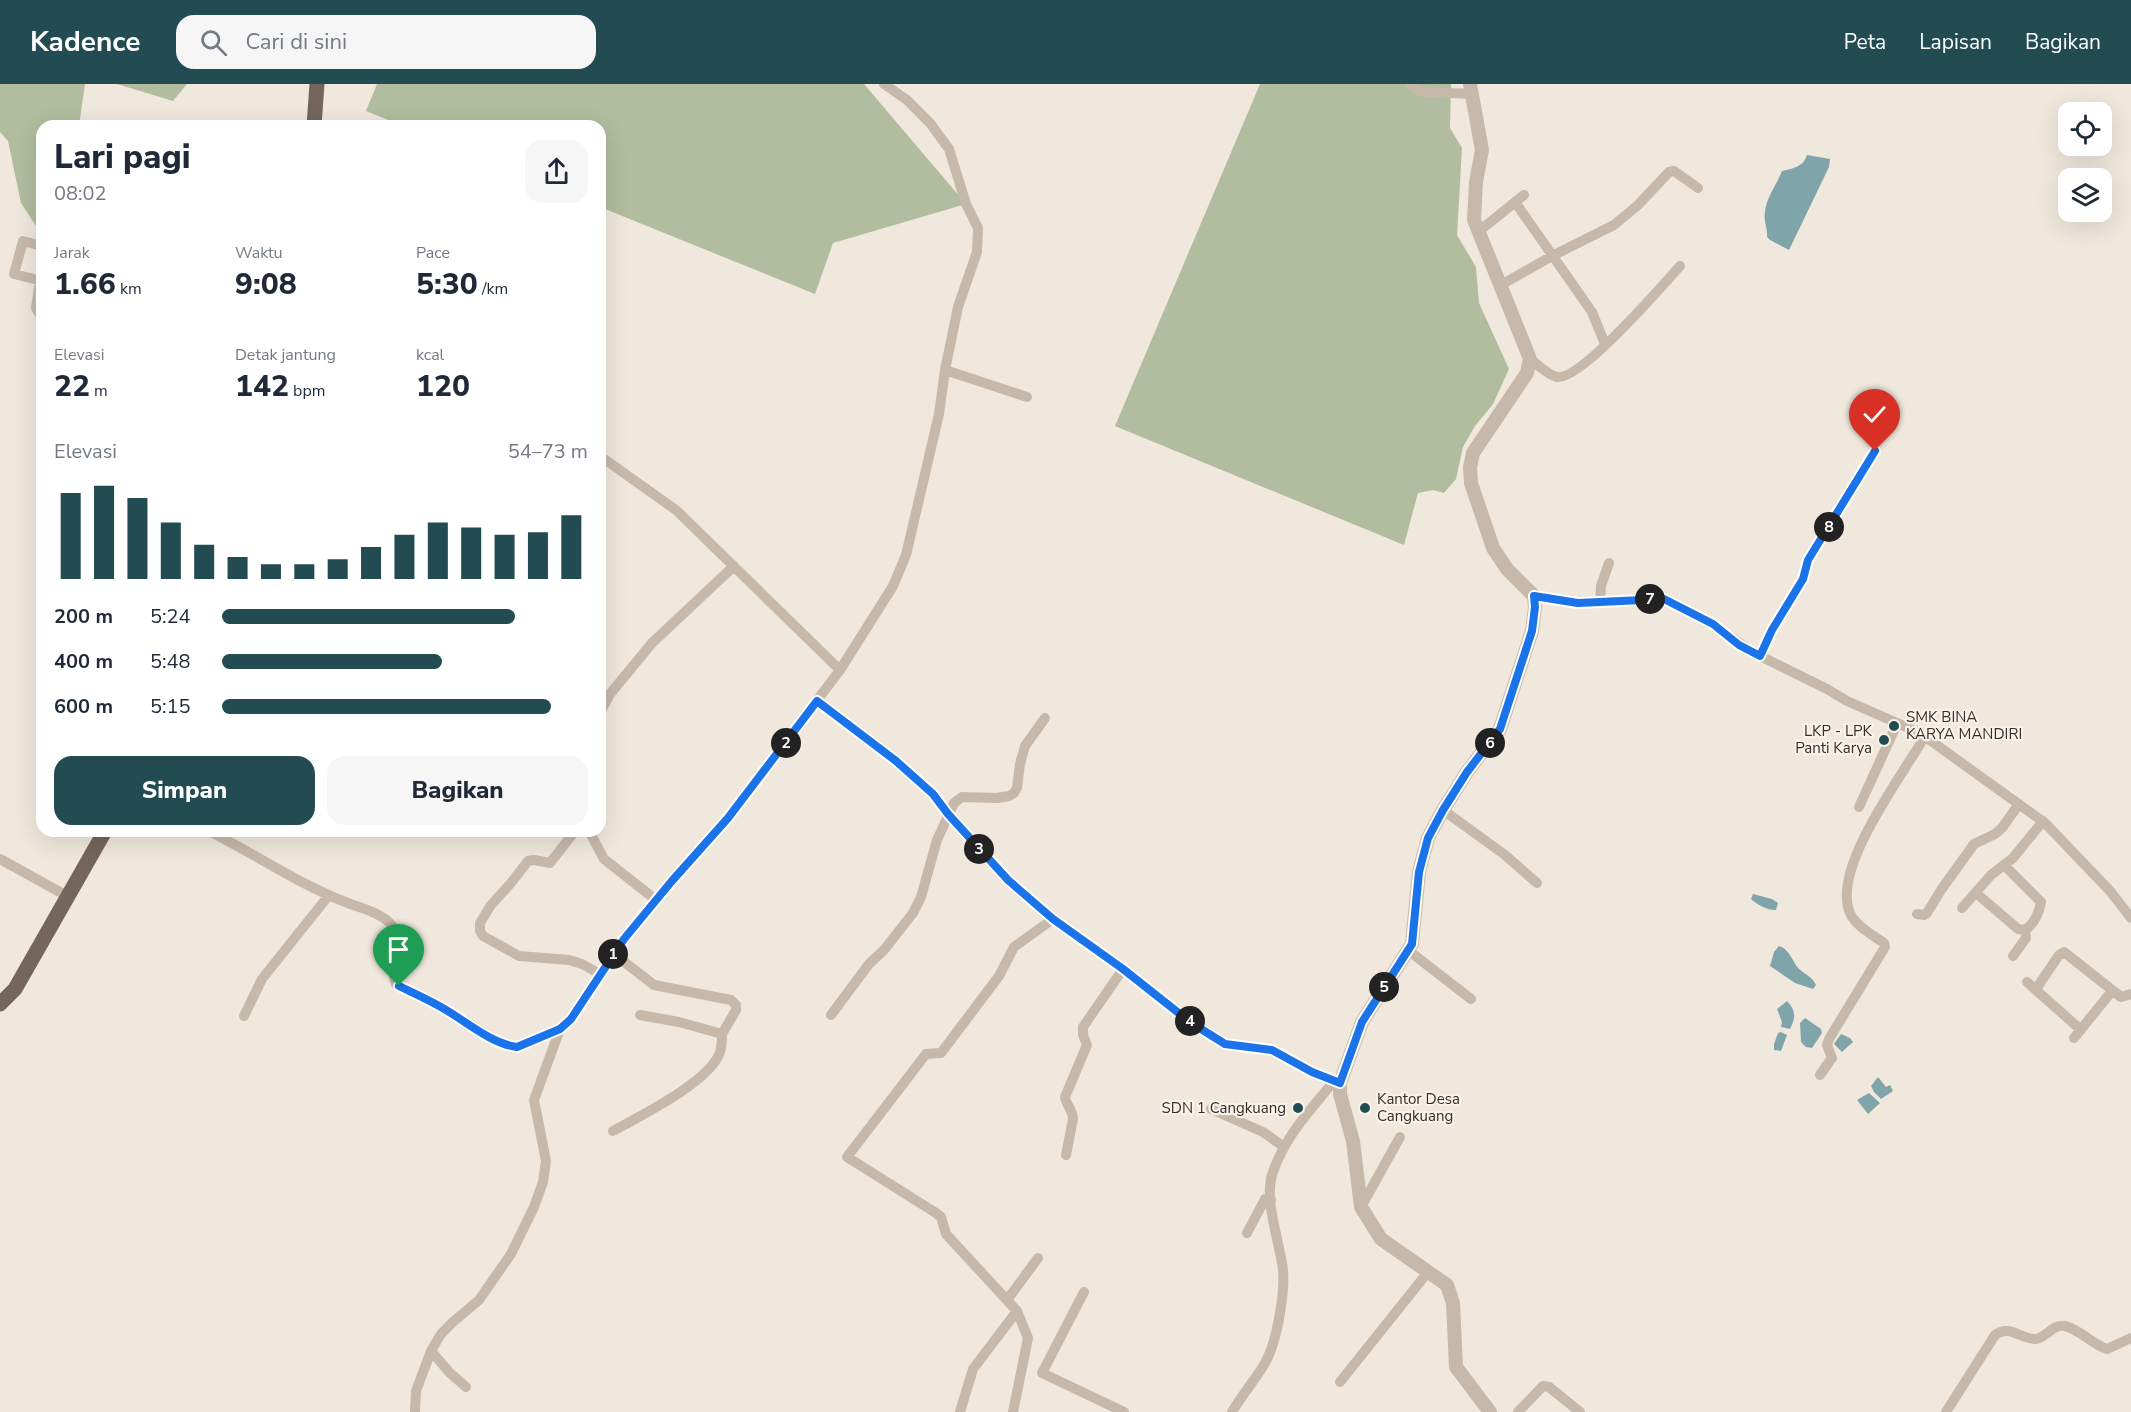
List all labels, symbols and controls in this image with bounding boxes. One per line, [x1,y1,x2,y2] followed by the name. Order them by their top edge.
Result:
[176,15,596,69] search box
[30,23,140,61] text: Kadence
[197,26,230,59] icon: search
[245,27,347,57] text: Cari di sini
[1844,28,1886,56] text: Peta
[1919,28,1992,56] text: Lapisan
[2025,28,2101,56] text: Bagikan
[2058,102,2112,222] map controls
[2058,102,2112,156] button: locate
[54,135,191,180] text: Lari pagi
[525,140,588,203] button: share
[2058,168,2112,222] button: layers
[54,180,107,207] text: 08:02
[54,242,90,264] text: Jarak
[235,242,283,264] text: Waktu
[416,242,450,264] text: Pace
[54,264,116,305] text: 1.66
[235,264,297,305] text: 9:08
[416,264,478,305] text: 5:30
[116,278,142,300] text: km
[478,278,508,300] text: /km
[54,344,104,366] text: Elevasi
[235,344,336,366] text: Detak jantung
[416,344,444,366] text: kcal
[54,366,90,407] text: 22
[235,366,289,407] text: 142
[416,366,470,407] text: 120
[90,380,108,402] text: m
[289,380,325,402] text: bpm
[1849,389,1900,451] pin
[1858,398,1891,431] icon: check
[54,438,117,465] text: Elevasi
[508,438,588,465] text: 54–73 m
[1814,512,1844,542] pin: 8
[1824,516,1834,538] text: 8
[1635,584,1665,614] pin: 7
[1645,588,1655,610] text: 7
[54,603,113,630] text: 200 m
[150,603,191,630] text: 5:24
[54,648,113,675] text: 400 m
[150,648,191,675] text: 5:48
[54,693,113,720] text: 600 m
[150,693,191,720] text: 5:15
[1906,707,2022,744] place label: SMK BINA KARYA MANDIRI
[1887,719,1901,733] marker: SMK BINA KARYA MANDIRI
[1795,721,1873,758] place label: LKP - LPK Panti Karya
[771,728,801,758] pin: 2
[1475,728,1505,758] pin: 6
[781,732,791,754] text: 2
[1485,732,1495,754] text: 6
[1877,733,1891,747] marker: LKP - LPK Panti Karya
[54,756,315,825] button: Simpan
[327,756,588,825] button: Bagikan
[964,834,994,864] pin: 3
[974,838,984,860] text: 3
[373,924,424,986] pin
[382,933,415,966] icon: arrive
[598,939,628,969] pin: 1
[608,943,618,965] text: 1
[1369,972,1399,1002] pin: 5
[1379,976,1389,998] text: 5
[1175,1006,1205,1036] pin: 4
[1185,1010,1195,1032] text: 4
[1377,1089,1460,1126] place label: Kantor Desa Cangkuang
[1162,1098,1286,1118] place label: SDN 1 Cangkuang
[1291,1101,1305,1115] marker: SDN 1 Cangkuang
[1358,1101,1372,1115] marker: Kantor Desa Cangkuang

